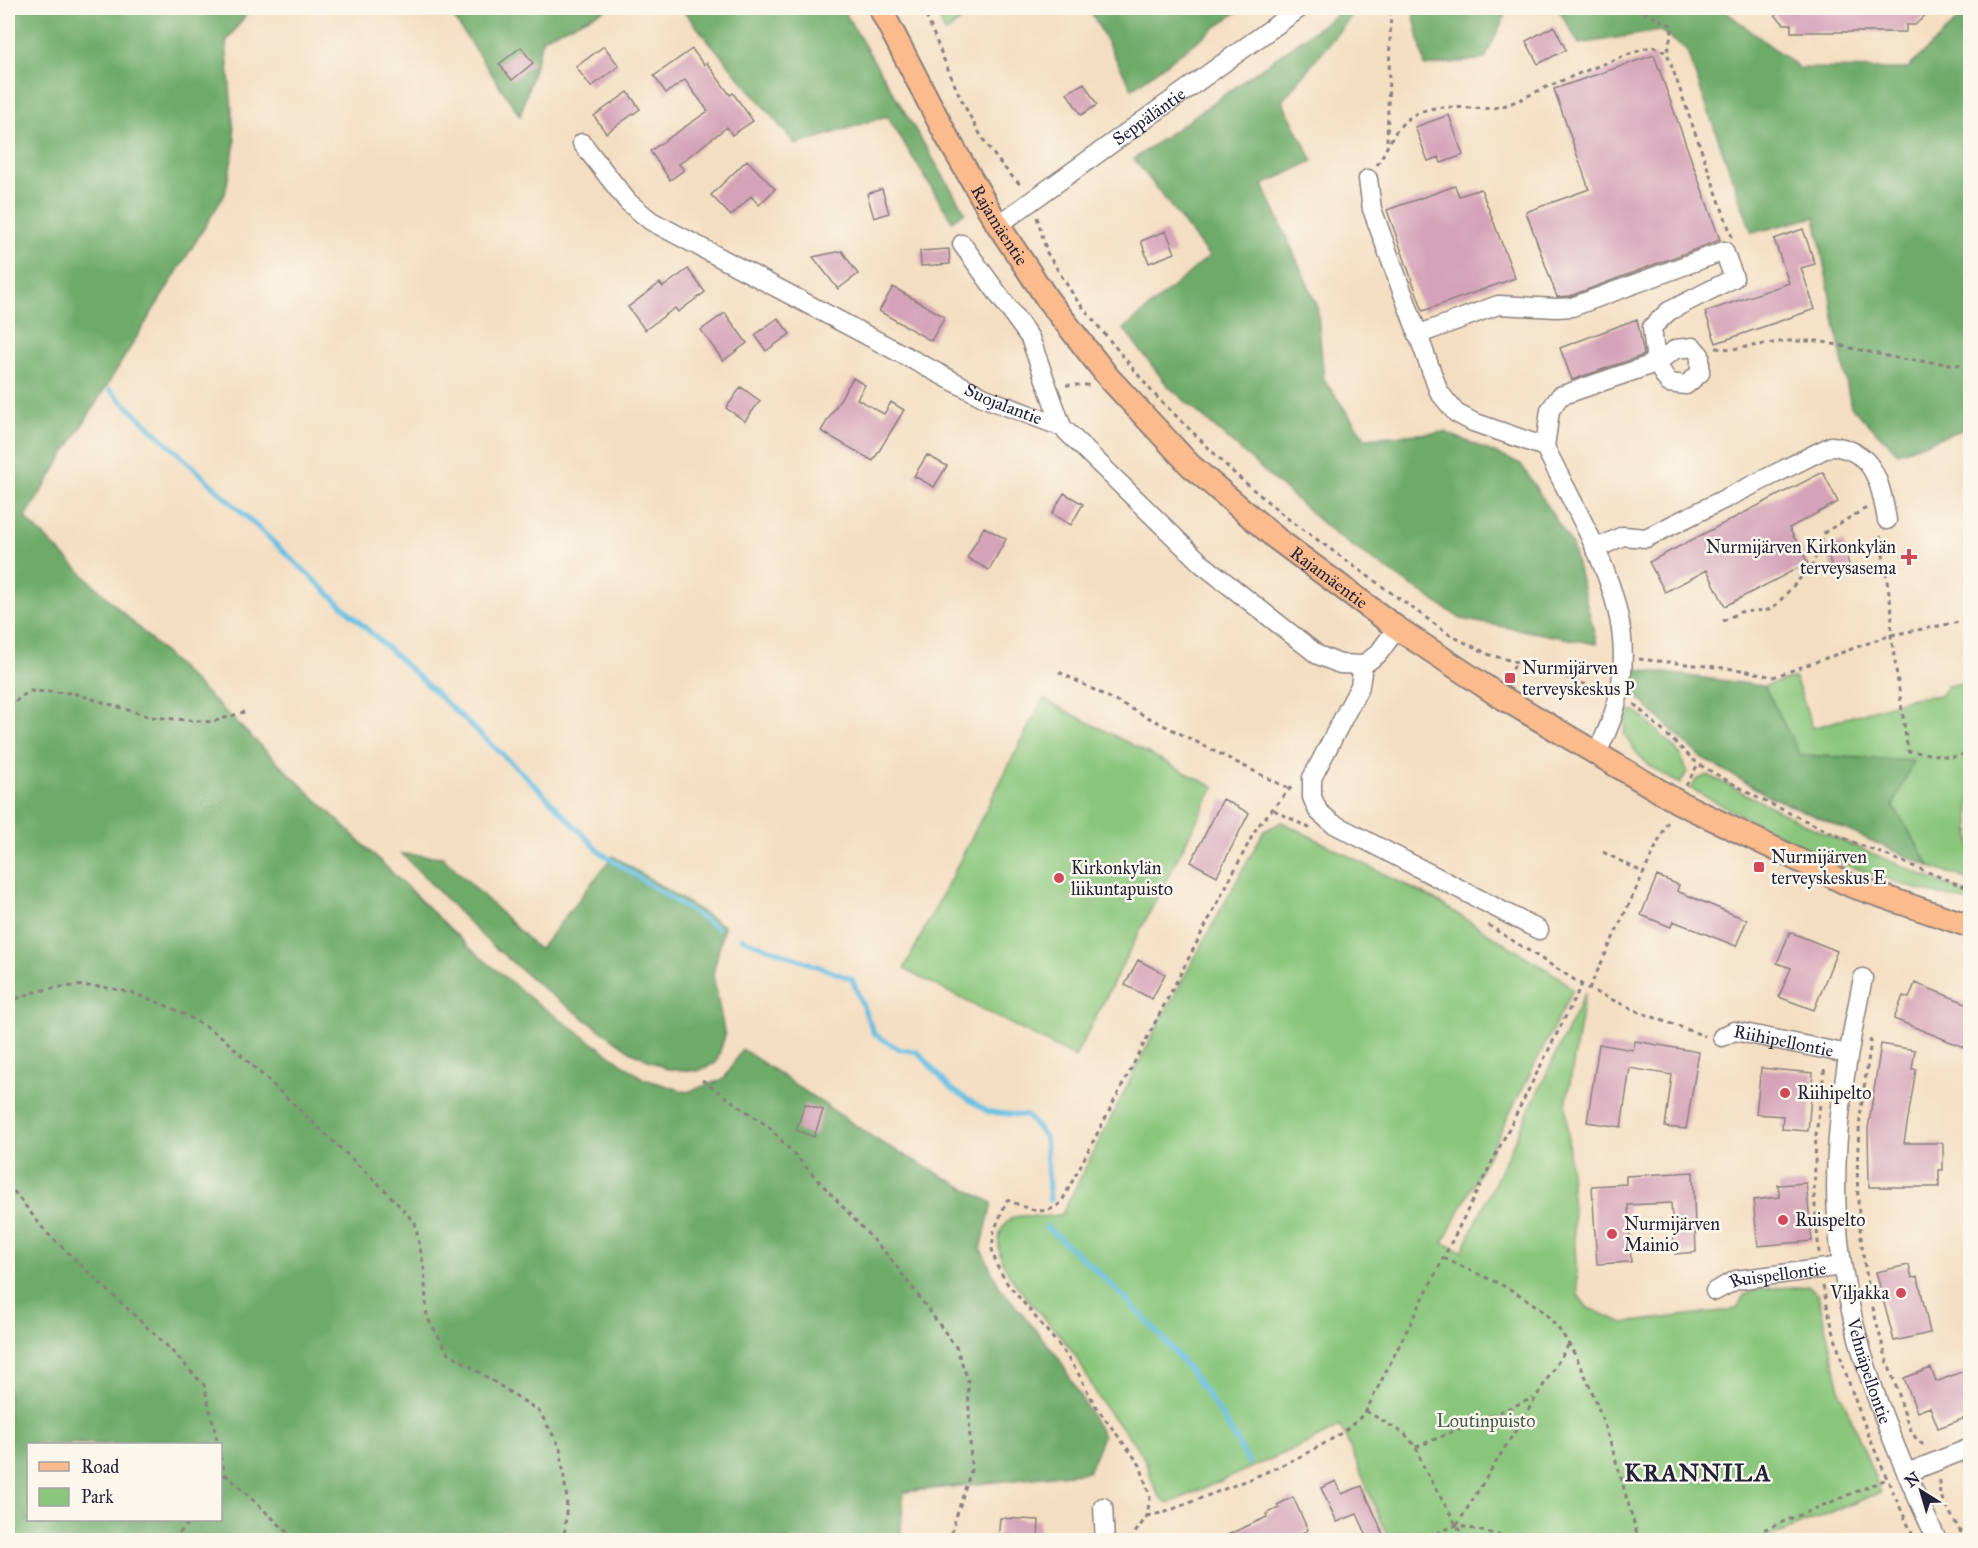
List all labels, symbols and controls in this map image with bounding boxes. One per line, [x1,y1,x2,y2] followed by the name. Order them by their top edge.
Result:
[1108,83,1190,150] street label: Seppäläntie
[966,181,1033,270] street label: Rajamäentie
[961,378,1045,430] street label: Suojalantie
[1706,536,1896,579] place label: Nurmijärven Kirkonkylän terveysasema
[1286,542,1372,613] street label: Rajamäentie
[1900,548,1918,566] marker: Nurmijärven Kirkonkylän terveysasema
[1522,657,1635,700] place label: Nurmijärven terveyskeskus P
[1503,671,1517,685] marker: Nurmijärven terveyskeskus P
[1771,846,1886,889] place label: Nurmijärven terveyskeskus E
[1071,857,1173,900] place label: Kirkonkylän liikuntapuisto
[1752,860,1766,874] marker: Nurmijärven terveyskeskus E
[1052,871,1066,885] marker: Kirkonkylän liikuntapuisto
[1732,1020,1835,1062] street label: Riihipellontie
[1797,1082,1871,1104] place label: Riihipelto
[1778,1086,1792,1100] marker: Riihipelto
[1795,1209,1866,1231] place label: Ruispelto
[1624,1213,1720,1256] place label: Nurmijärven Mainio
[1776,1213,1790,1227] marker: Ruispelto
[1605,1227,1619,1241] marker: Nurmijärven Mainio
[1725,1257,1828,1293] street label: Ruispellontie
[1829,1282,1889,1304] place label: Viljakka
[1894,1286,1908,1300] marker: Viljakka
[1842,1315,1896,1427] street label: Vehnäpellontie
[1437,1410,1535,1432] park label: Loutinpuisto
[27,1443,222,1521] legend
[81,1456,119,1478] text: Road
[1624,1458,1772,1488] district label: KRANNILA
[1891,1461,1951,1521] north arrow
[1901,1467,1924,1491] text: N
[81,1486,114,1508] text: Park

